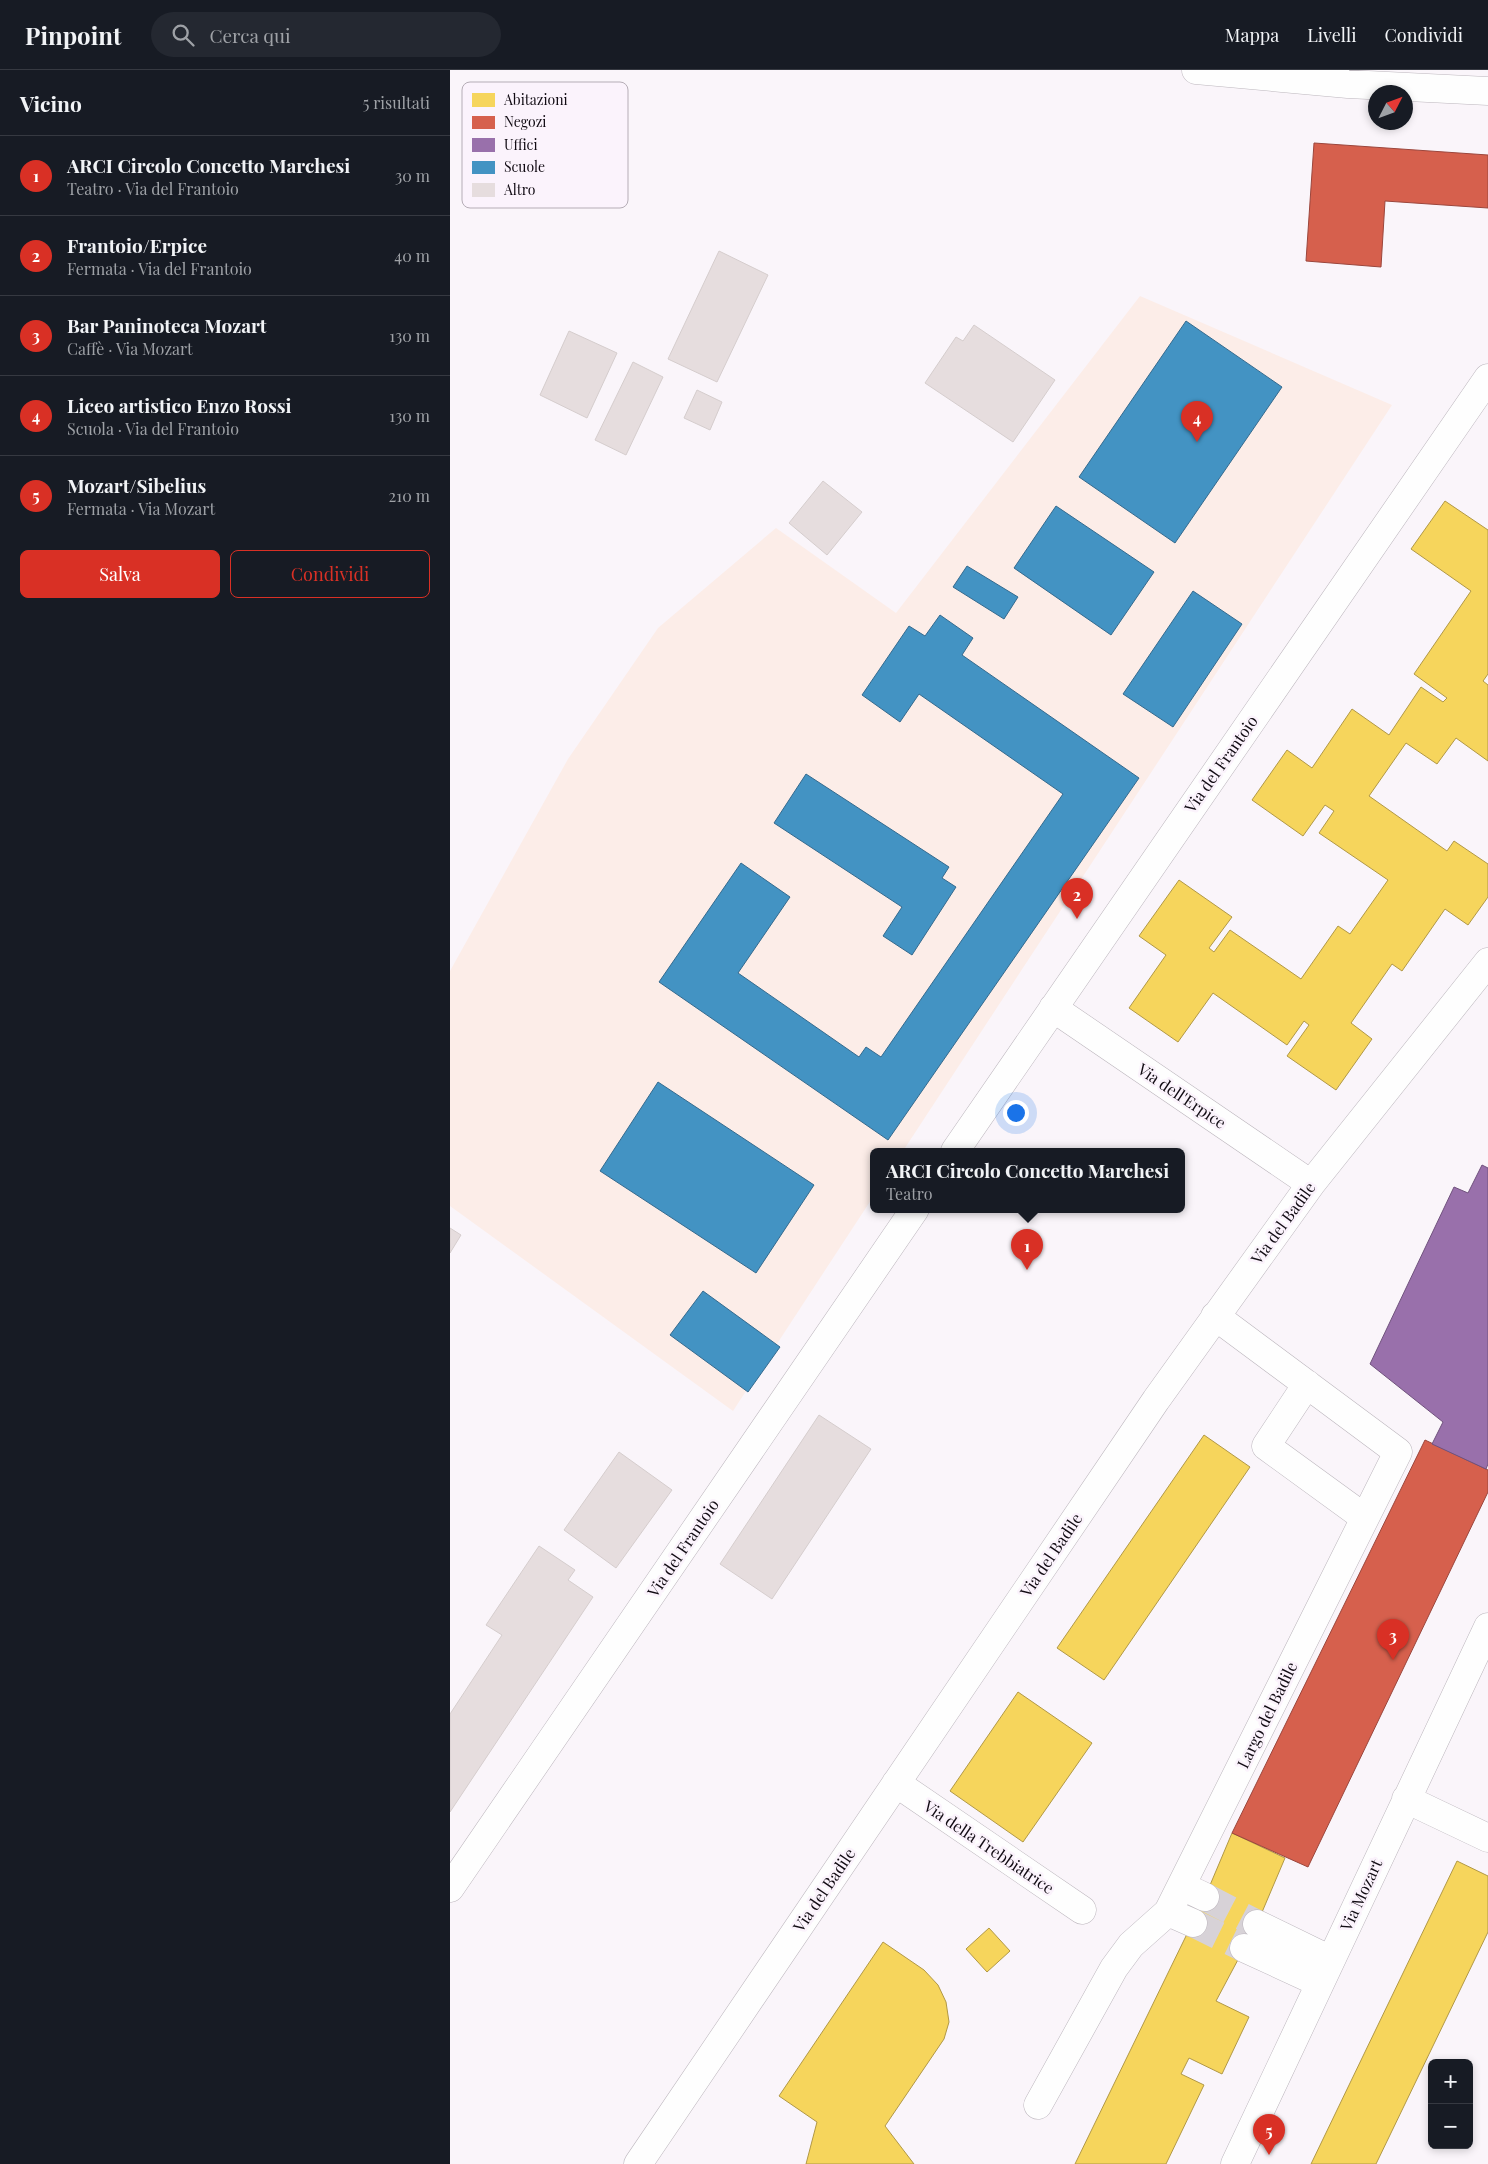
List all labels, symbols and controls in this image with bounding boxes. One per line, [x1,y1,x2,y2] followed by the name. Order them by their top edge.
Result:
[151,12,501,57] search box
[25,19,121,51] text: Pinpoint
[169,21,197,49] icon: search
[209,22,291,48] text: Cerca qui
[1225,23,1279,47] text: Mappa
[1307,23,1356,47] text: Livelli
[1384,23,1463,47] text: Condividi
[462,82,628,208] legend
[1368,85,1413,130] north arrow
[20,89,82,117] text: Vicino
[503,90,568,109] text: Abitazioni
[363,92,430,113] text: 5 risultati
[504,112,546,131] text: Negozi
[504,135,538,154] text: Uffici
[67,152,350,178] text: ARCI Circolo Concetto Marchesi
[504,157,545,176] text: Scuole
[33,165,39,186] text: 1
[395,165,430,186] text: 30 m
[67,178,239,199] text: Teatro · Via del Frantoio
[503,180,536,199] text: Altro
[67,232,207,258] text: Frantoio/Erpice
[32,245,40,266] text: 2
[394,245,430,266] text: 40 m
[67,258,252,279] text: Fermata · Via del Frantoio
[67,312,267,338] text: Bar Paninoteca Mozart
[32,325,40,346] text: 3
[389,325,430,346] text: 130 m
[67,338,193,359] text: Caffè · Via Mozart
[67,392,292,418] text: Liceo artistico Enzo Rossi
[1181,401,1213,442] pin: 4
[32,405,40,426] text: 4
[389,405,430,426] text: 130 m
[67,418,239,439] text: Scuola · Via del Frantoio
[67,472,206,498] text: Mozart/Sibelius
[32,485,40,506] text: 5
[389,485,430,506] text: 210 m
[67,498,215,519] text: Fermata · Via Mozart
[20,550,220,598] button: Salva
[230,550,430,598] button: Condividi
[1179,711,1262,817] street label: Via del Frantoio
[1061,878,1093,919] pin: 2
[1133,1058,1231,1133] street label: Via dell'Erpice
[1003,1100,1029,1126] your location
[870,1148,1185,1213] popup
[886,1157,1169,1183] text: ARCI Circolo Concetto Marchesi
[1245,1178,1319,1269] street label: Via del Badile
[886,1183,932,1204] text: Teatro
[1011,1229,1043,1270] pin: 1
[642,1495,723,1602] street label: Via del Frantoio
[1014,1509,1086,1601] street label: Via del Badile
[1377,1619,1409,1660] pin: 3
[1232,1658,1301,1771] street label: Largo del Badile
[919,1795,1059,1898] street label: Via della Trebbiatrice
[787,1844,859,1936] street label: Via del Badile
[1334,1855,1386,1935] street label: Via Mozart
[1428,2059,1473,2149] map controls
[1428,2059,1473,2104] button: +
[1428,2104,1473,2149] button: −
[1253,2114,1285,2155] pin: 5

